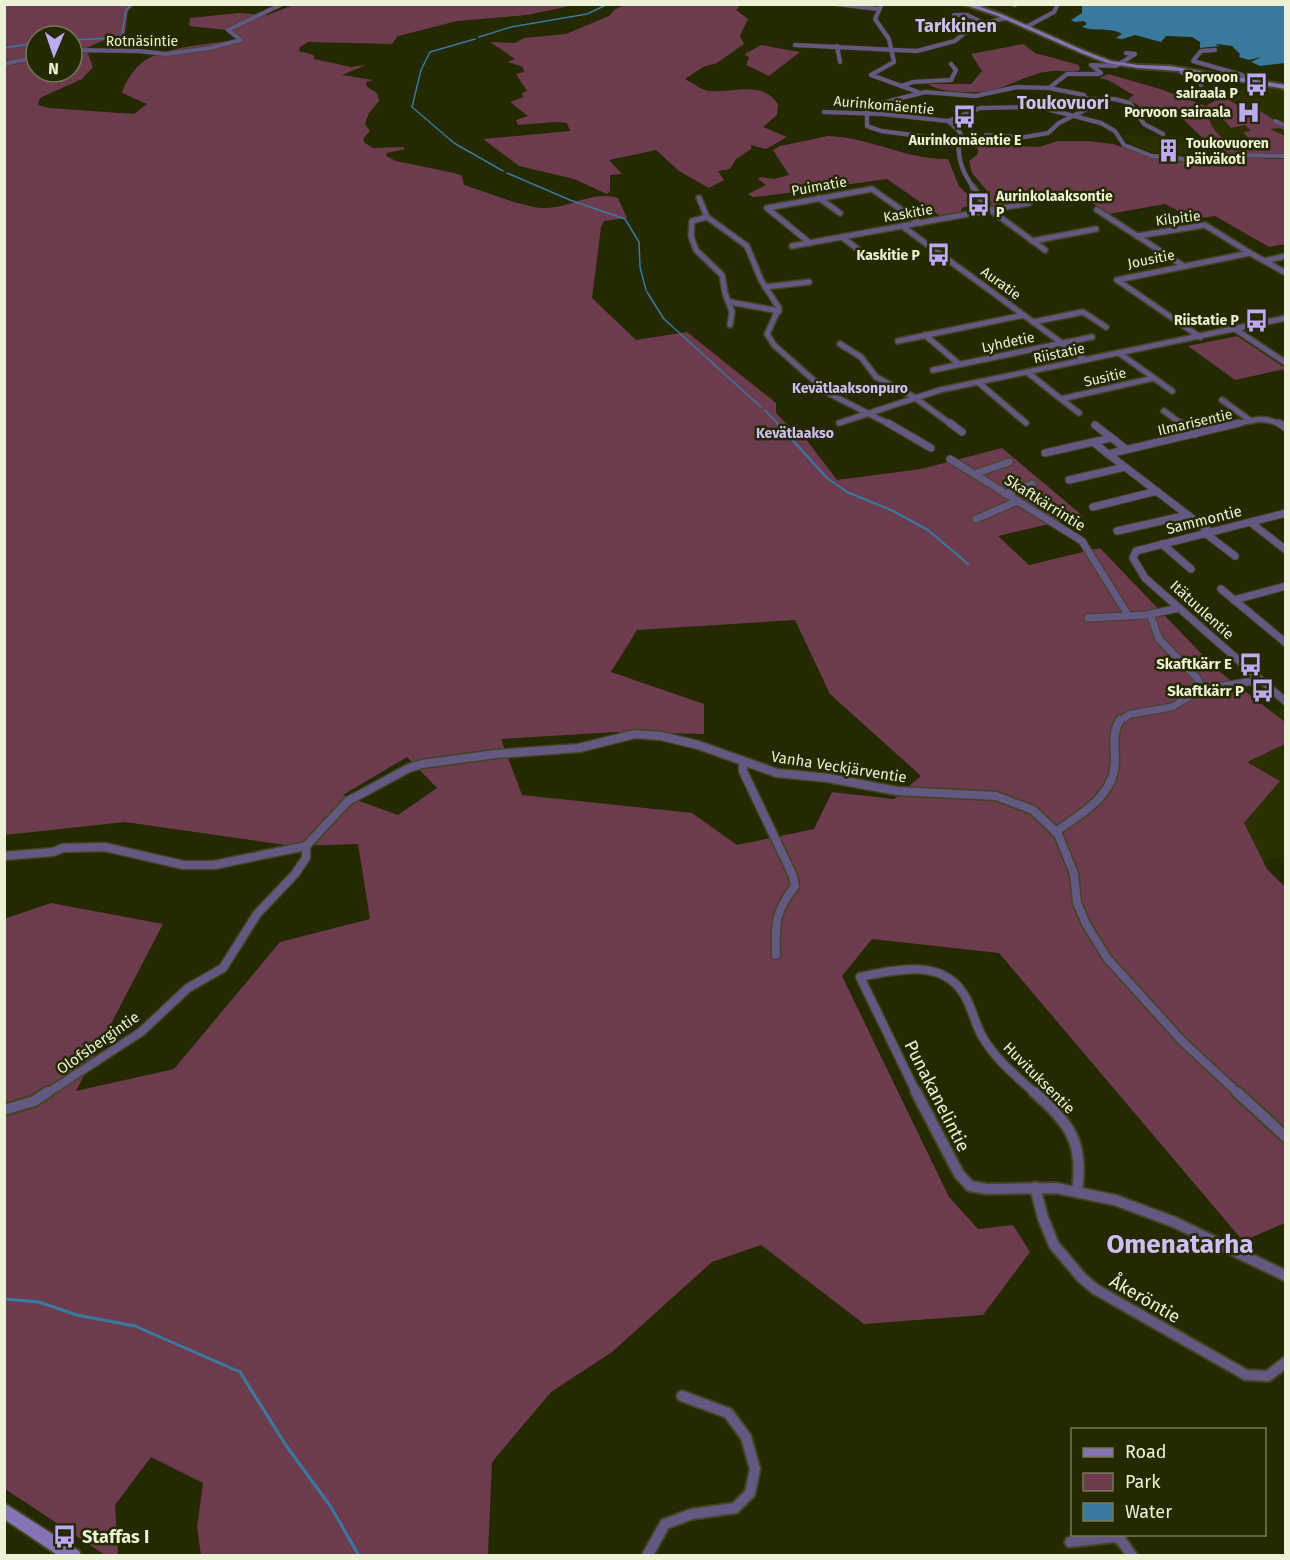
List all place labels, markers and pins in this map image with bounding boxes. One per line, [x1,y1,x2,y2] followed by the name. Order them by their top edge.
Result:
[1176,69,1239,102] place label: Porvoon sairaala P
[1243,72,1269,98] bus stop icon: Porvoon sairaala P
[1236,99,1262,125] hospital icon: Porvoon sairaala
[952,103,978,129] bus stop icon: Aurinkomäentie E
[1124,104,1231,121] place label: Porvoon sairaala
[908,132,1021,149] place label: Aurinkomäentie E
[1186,135,1269,168] place label: Toukovuoren päiväkoti
[1155,138,1181,164] building icon: Toukovuoren päiväkoti
[995,188,1113,221] place label: Aurinkolaaksontie P
[965,191,991,217] bus stop icon: Aurinkolaaksontie P
[925,242,951,268] bus stop icon: Kaskitie P
[856,247,921,264] place label: Kaskitie P
[1244,307,1270,333] bus stop icon: Riistatie P
[1174,312,1240,329] place label: Riistatie P
[1237,651,1263,677] bus stop icon: Skaftkärr E
[1156,655,1232,673] place label: Skaftkärr E
[1249,678,1275,704] bus stop icon: Skaftkärr P
[1167,682,1244,700] place label: Skaftkärr P
[51,1524,77,1550] bus stop icon: Staffas I
[82,1526,149,1548] place label: Staffas I

